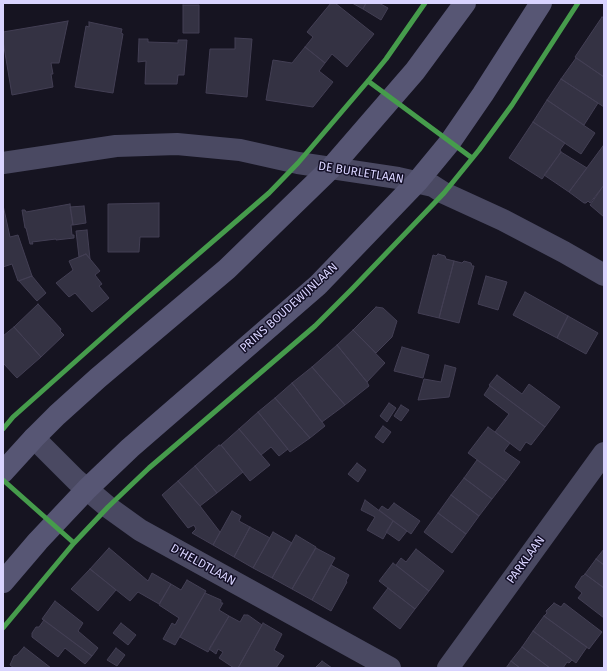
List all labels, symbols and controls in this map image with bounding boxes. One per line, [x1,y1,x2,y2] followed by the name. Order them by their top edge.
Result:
[317,159,405,187] street label: DE BURLETLAAN
[237,260,341,356] street label: PRINS BOUDEWIJNLAAN
[504,533,548,587] street label: PARKLAAN
[168,541,238,589] street label: D'HELDTLAAN

